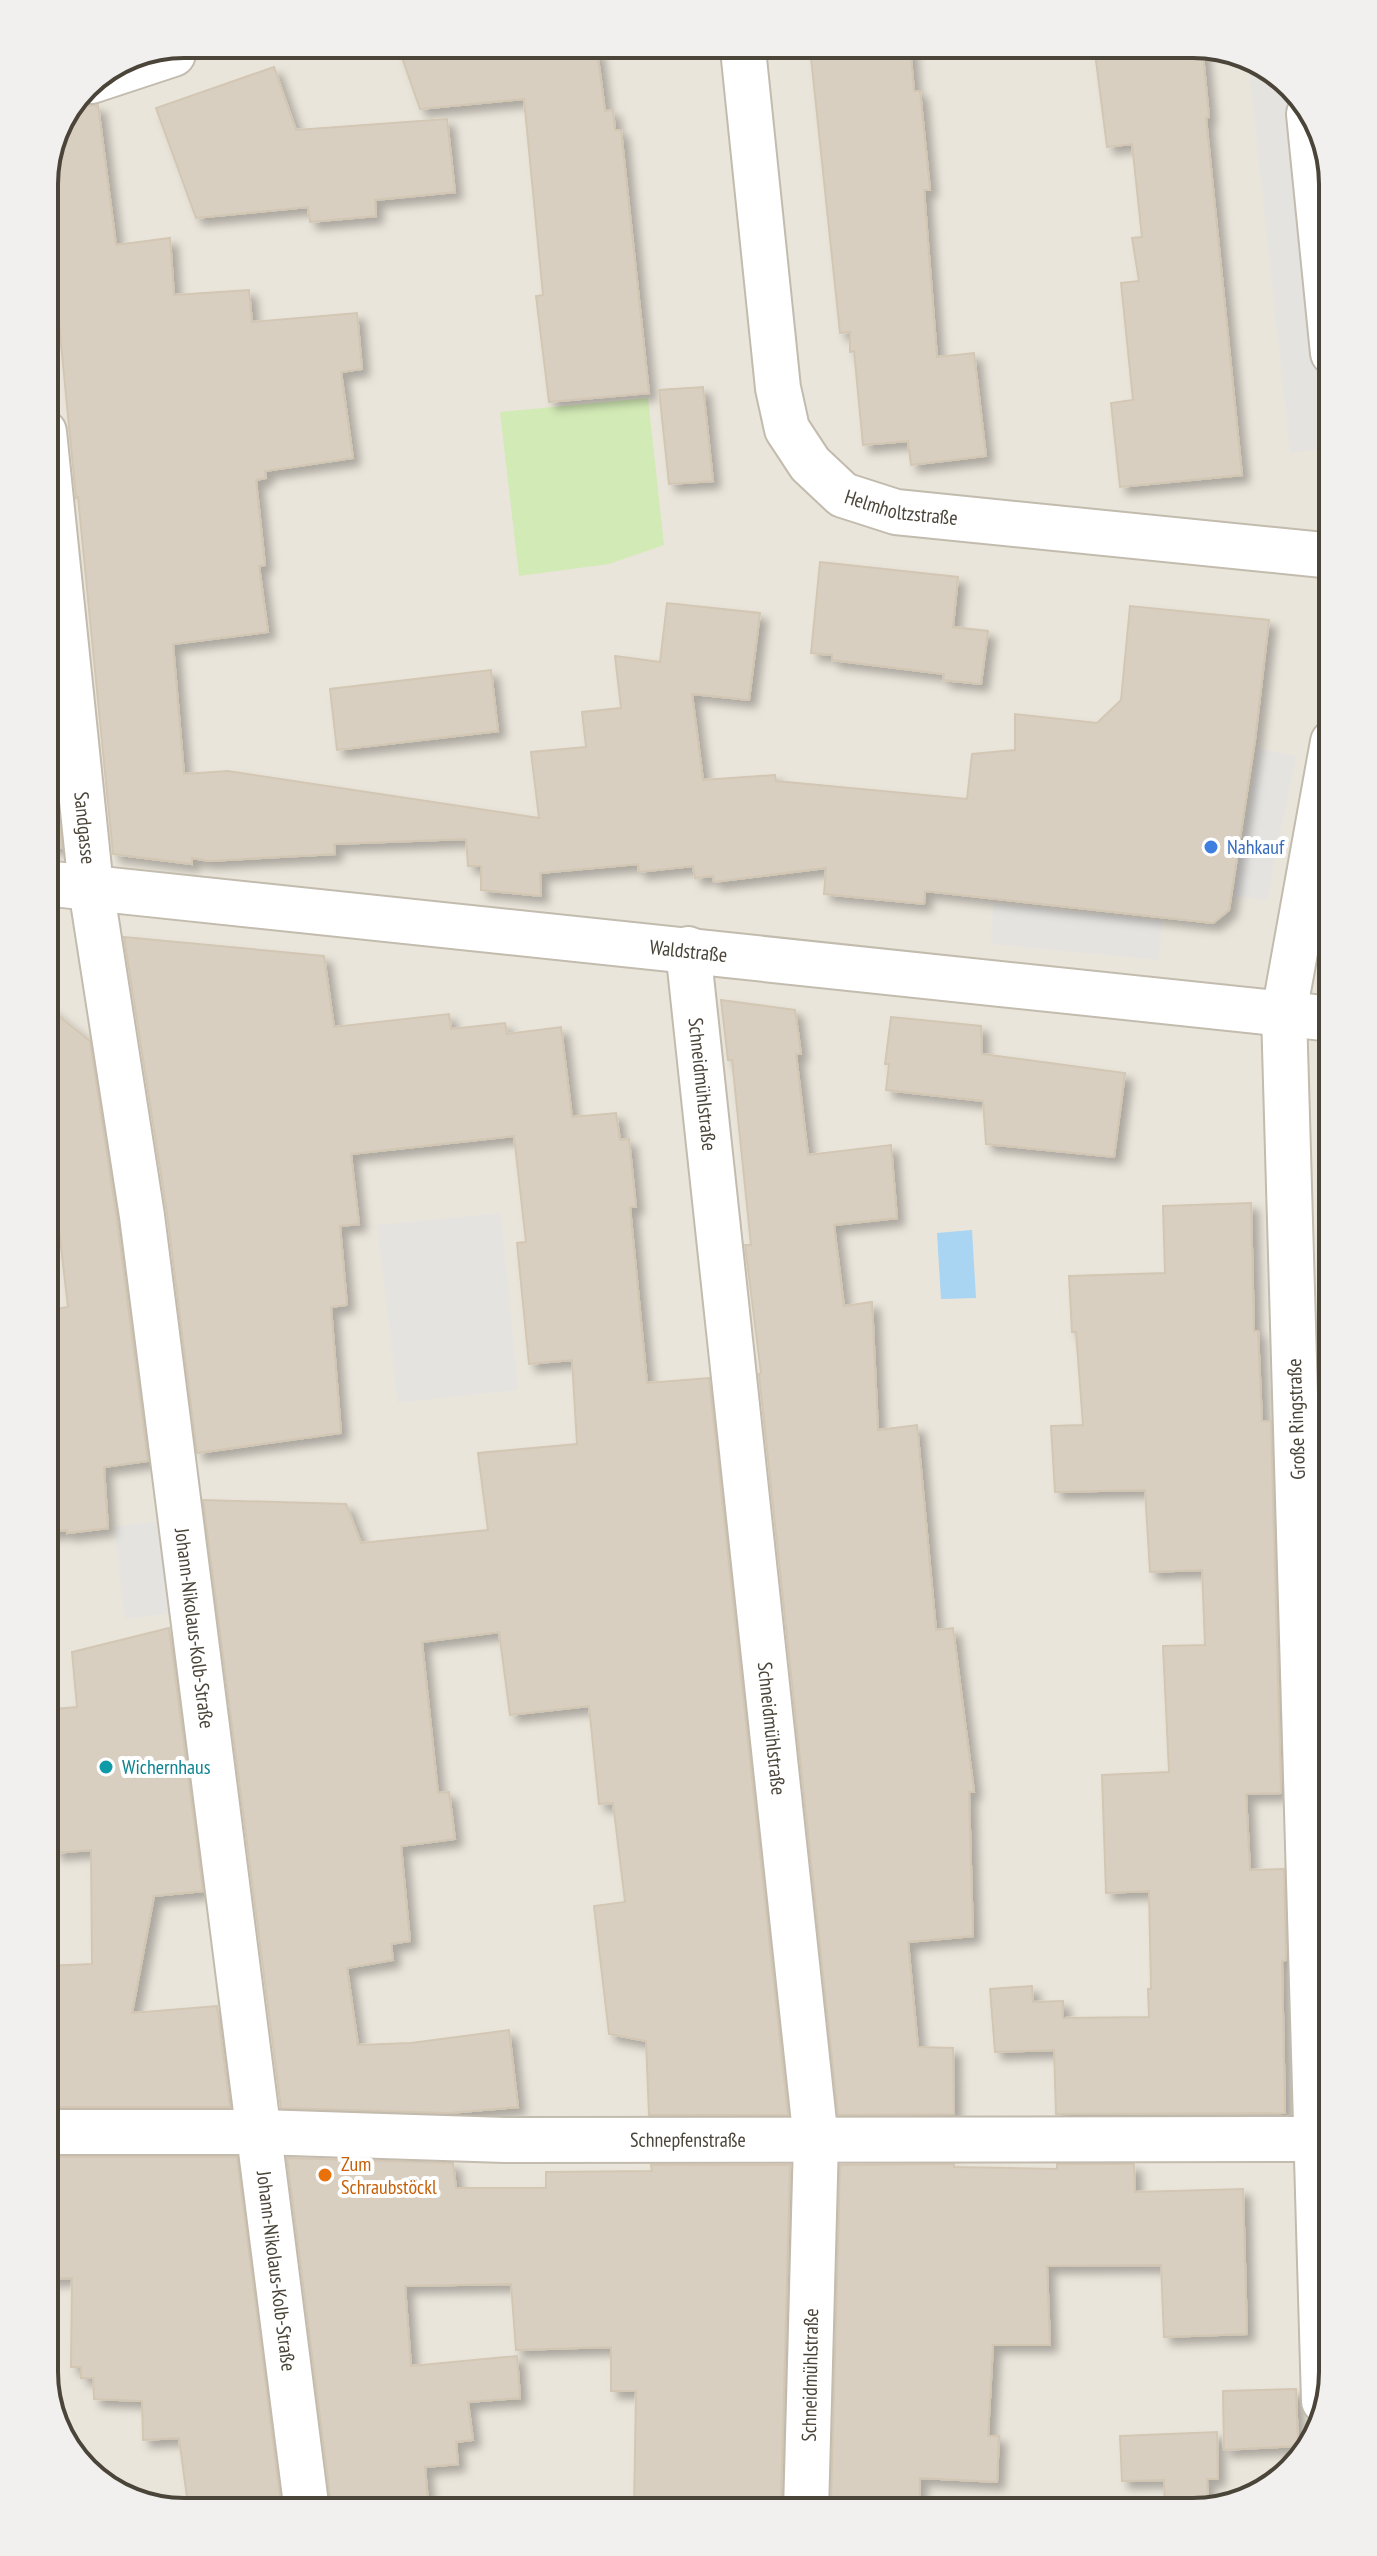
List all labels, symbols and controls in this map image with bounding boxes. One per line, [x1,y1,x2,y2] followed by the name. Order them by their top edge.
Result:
[841,483,959,531] street label: Helmholtzstraße
[68,791,101,865] street label: Sandgasse
[1227,834,1285,860] place label: Nahkauf
[1202,838,1220,856] marker: Nahkauf
[648,934,729,968] street label: Waldstraße
[682,1016,723,1152] street label: Schneidmühlstraße
[1281,1358,1311,1480] street label: Große Ringstraße
[169,1526,220,1730] street label: Johann-Nikolaus-Kolb-Straße
[752,1661,792,1796] street label: Schneidmühlstraße
[122,1754,211,1780] place label: Wichernhaus
[97,1758,115,1776] marker: Wichernhaus
[630,2127,746,2153] street label: Schnepfenstraße
[341,2151,437,2200] place label: Zum Schraubstöckl
[316,2166,334,2184] marker: Zum Schraubstöckl
[251,2169,302,2373] street label: Johann-Nikolaus-Kolb-Straße
[796,2308,824,2442] street label: Schneidmühlstraße

